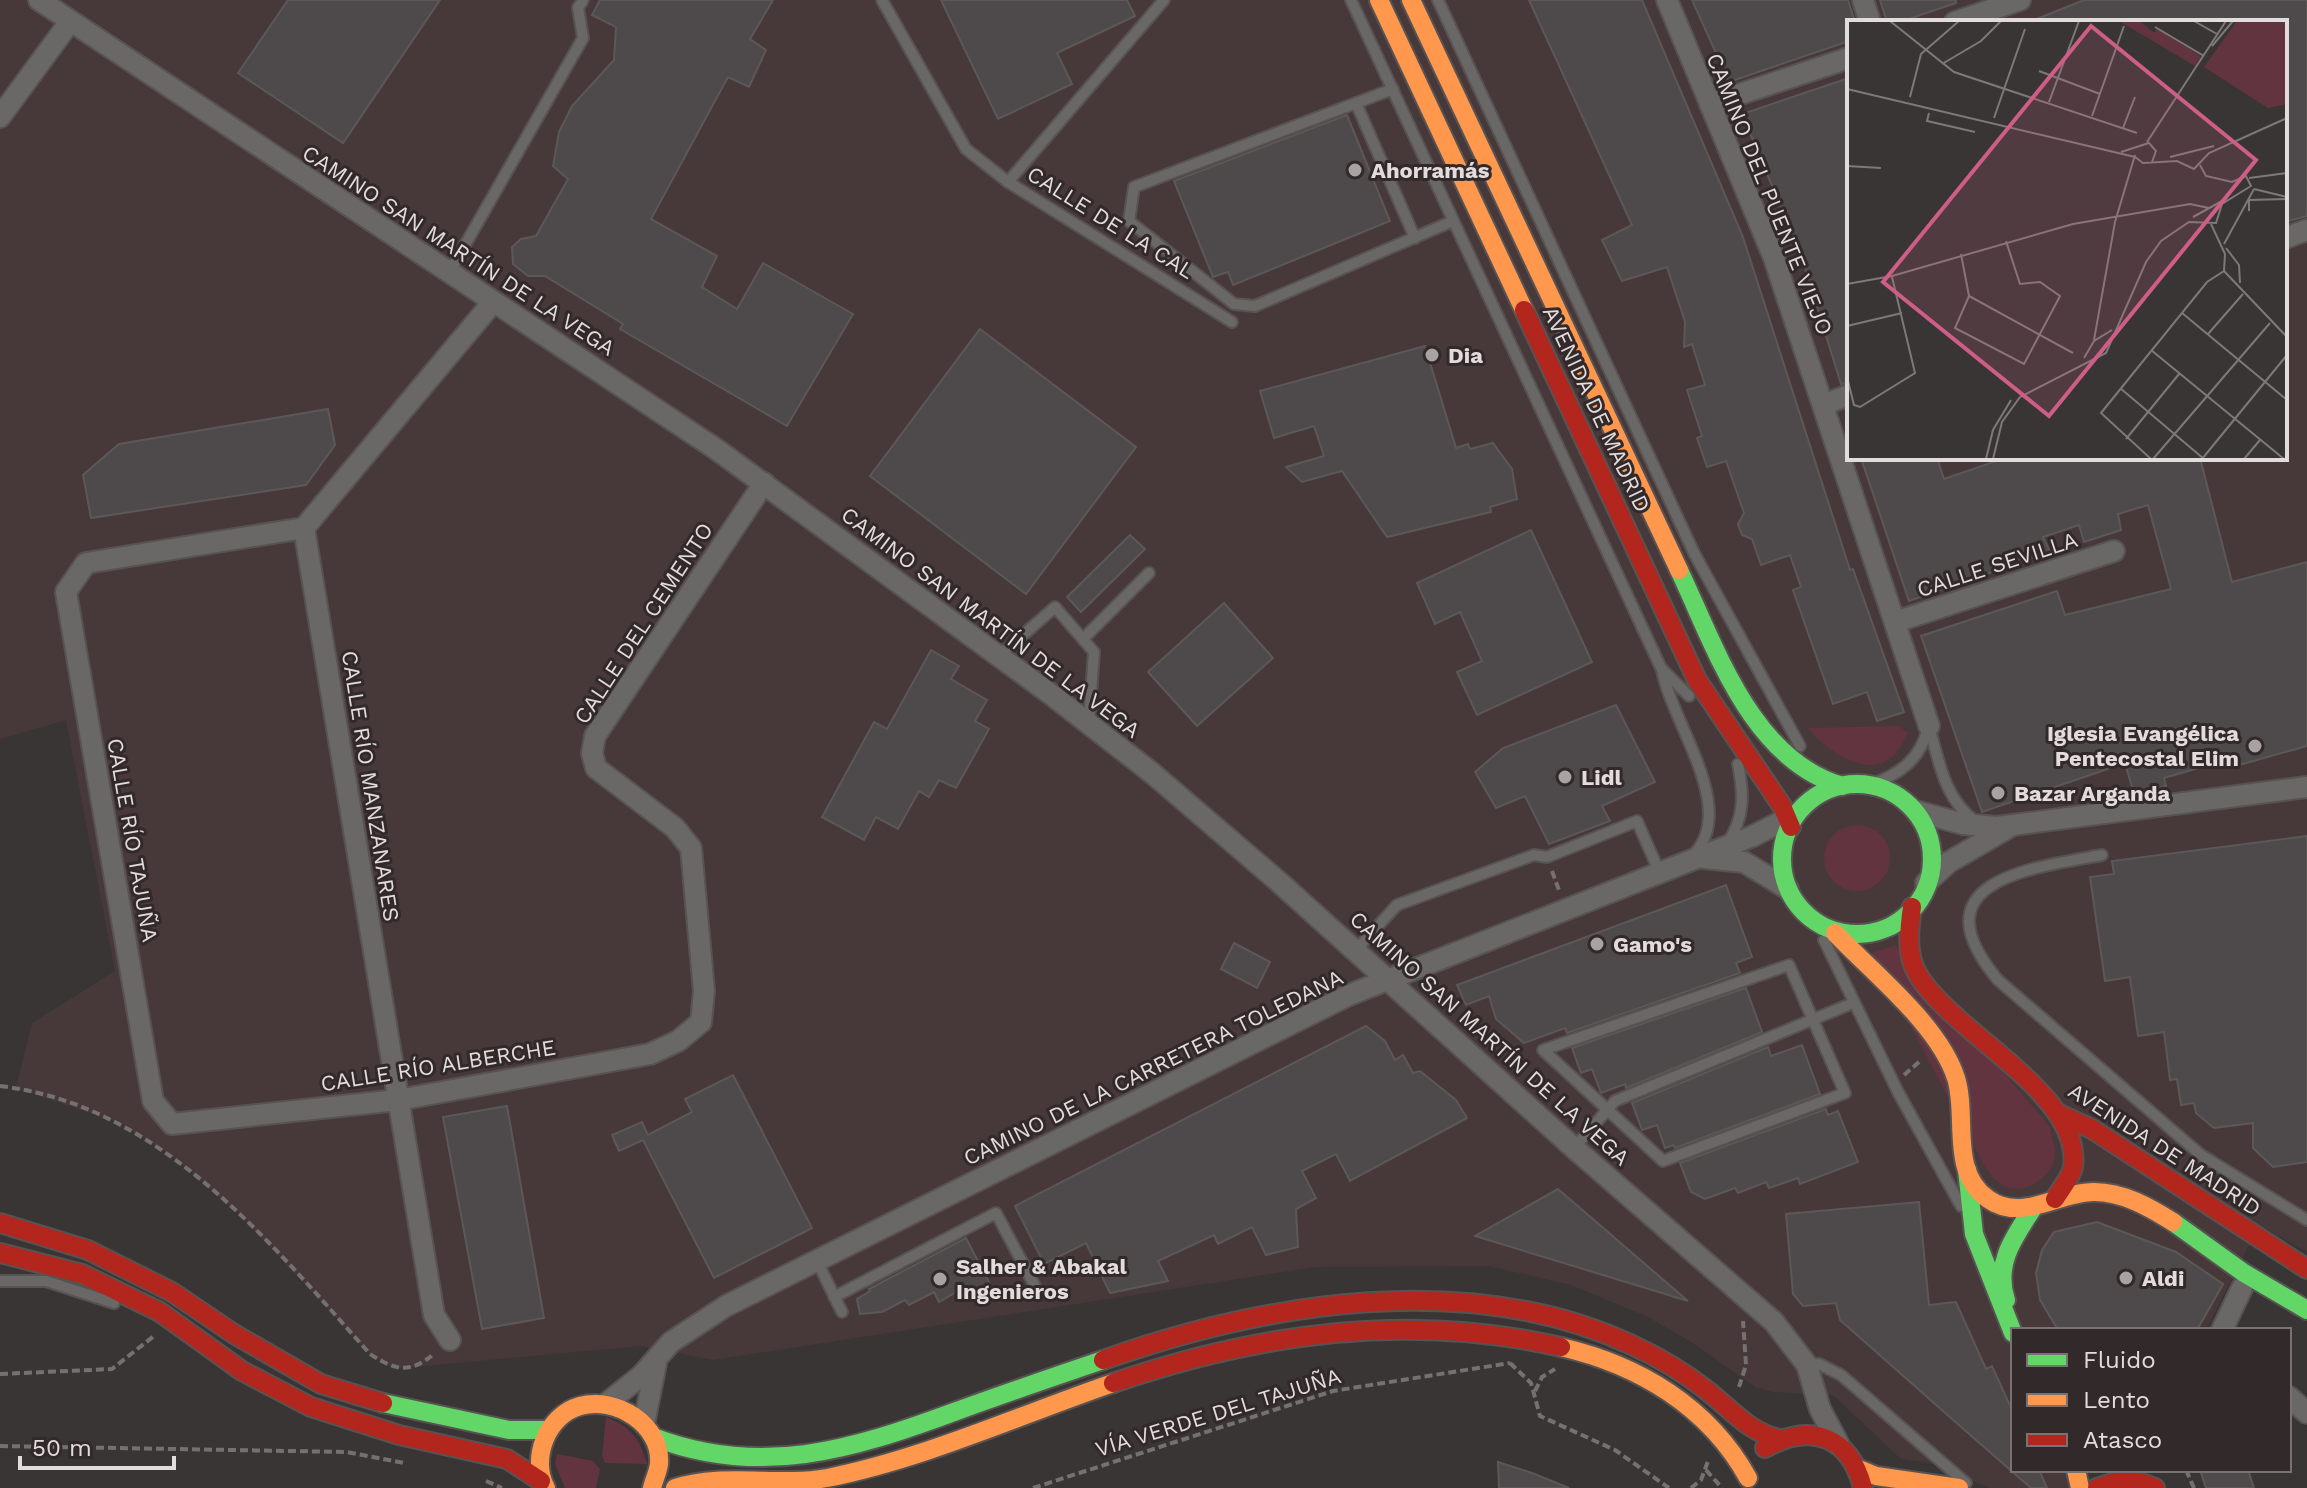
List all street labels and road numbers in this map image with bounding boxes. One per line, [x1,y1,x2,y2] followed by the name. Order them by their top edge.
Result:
[1701,50,1838,339] street label: CAMINO DEL PUENTE VIEJO
[298,140,620,361] street label: CAMINO SAN MARTÍN DE LA VEGA
[1023,161,1199,284] street label: CALLE DE LA CAL
[1538,302,1655,516] street label: AVENIDA DE MADRID
[836,502,1145,743] street label: CAMINO SAN MARTÍN DE LA VEGA
[569,518,718,729] street label: CALLE DEL CEMENTO
[1914,527,2081,602] street label: CALLE SEVILLA
[337,649,404,923] street label: CALLE RÍO MANZANARES
[102,736,163,944] street label: CALLE RÍO TAJUÑA
[1345,906,1635,1171] street label: CAMINO SAN MARTÍN DE LA VEGA
[959,964,1347,1171] street label: CAMINO DE LA CARRETERA TOLEDANA
[319,1035,557,1096] street label: CALLE RÍO ALBERCHE
[2064,1078,2266,1221] street label: AVENIDA DE MADRID
[1092,1363,1344,1462] street label: VÍA VERDE DEL TAJUÑA

